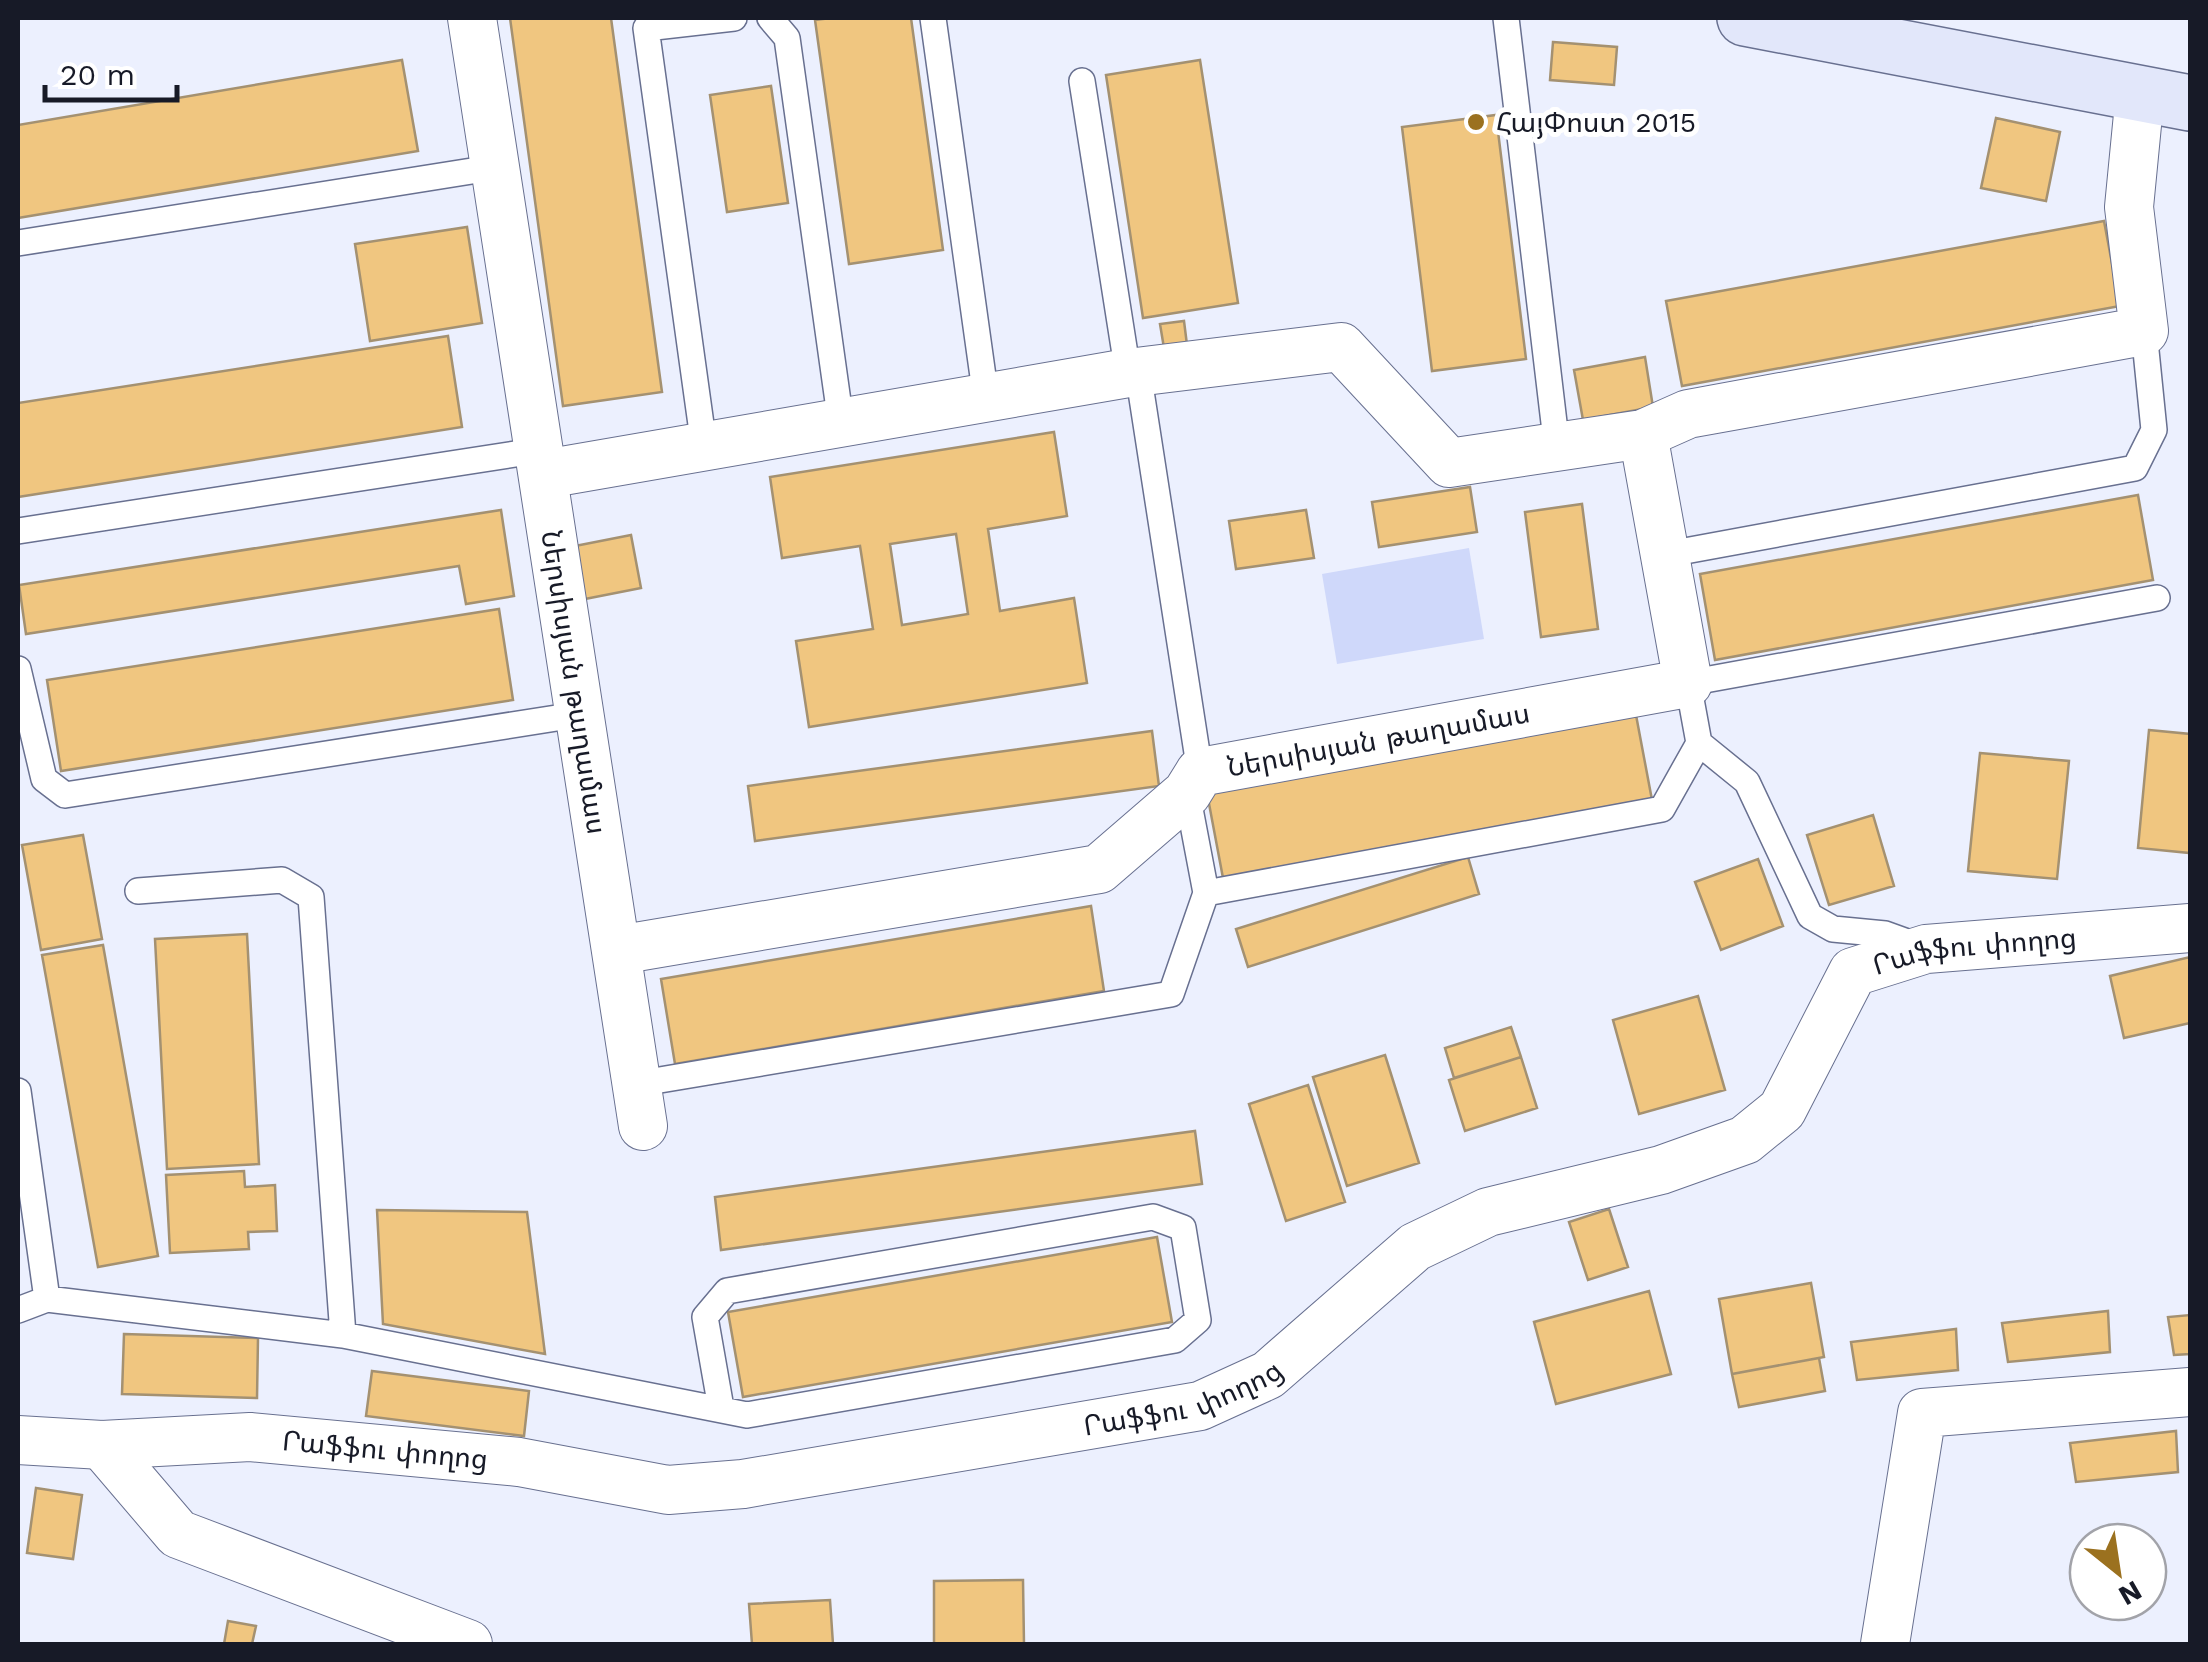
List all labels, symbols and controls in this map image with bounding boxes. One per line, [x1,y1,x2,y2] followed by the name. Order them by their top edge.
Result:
[45,40,178,102] scale bar
[60,57,135,92] text: 20 m
[1496,106,1696,139] place label: ՀայՓոստ 2015
[1465,111,1487,133] marker: ՀայՓոստ 2015
[534,528,614,836] street label: Ներսիսյան թաղամաս
[1224,696,1532,784] street label: Ներսիսյան թաղամաս
[1868,921,2078,982] street label: Րաֆֆու փողոց
[1081,1354,1289,1443] street label: Րաֆֆու փողոց
[281,1424,489,1476] street label: Րաֆֆու փողոց
[2068,1522,2168,1622] north arrow
[2113,1574,2147,1613] text: N

